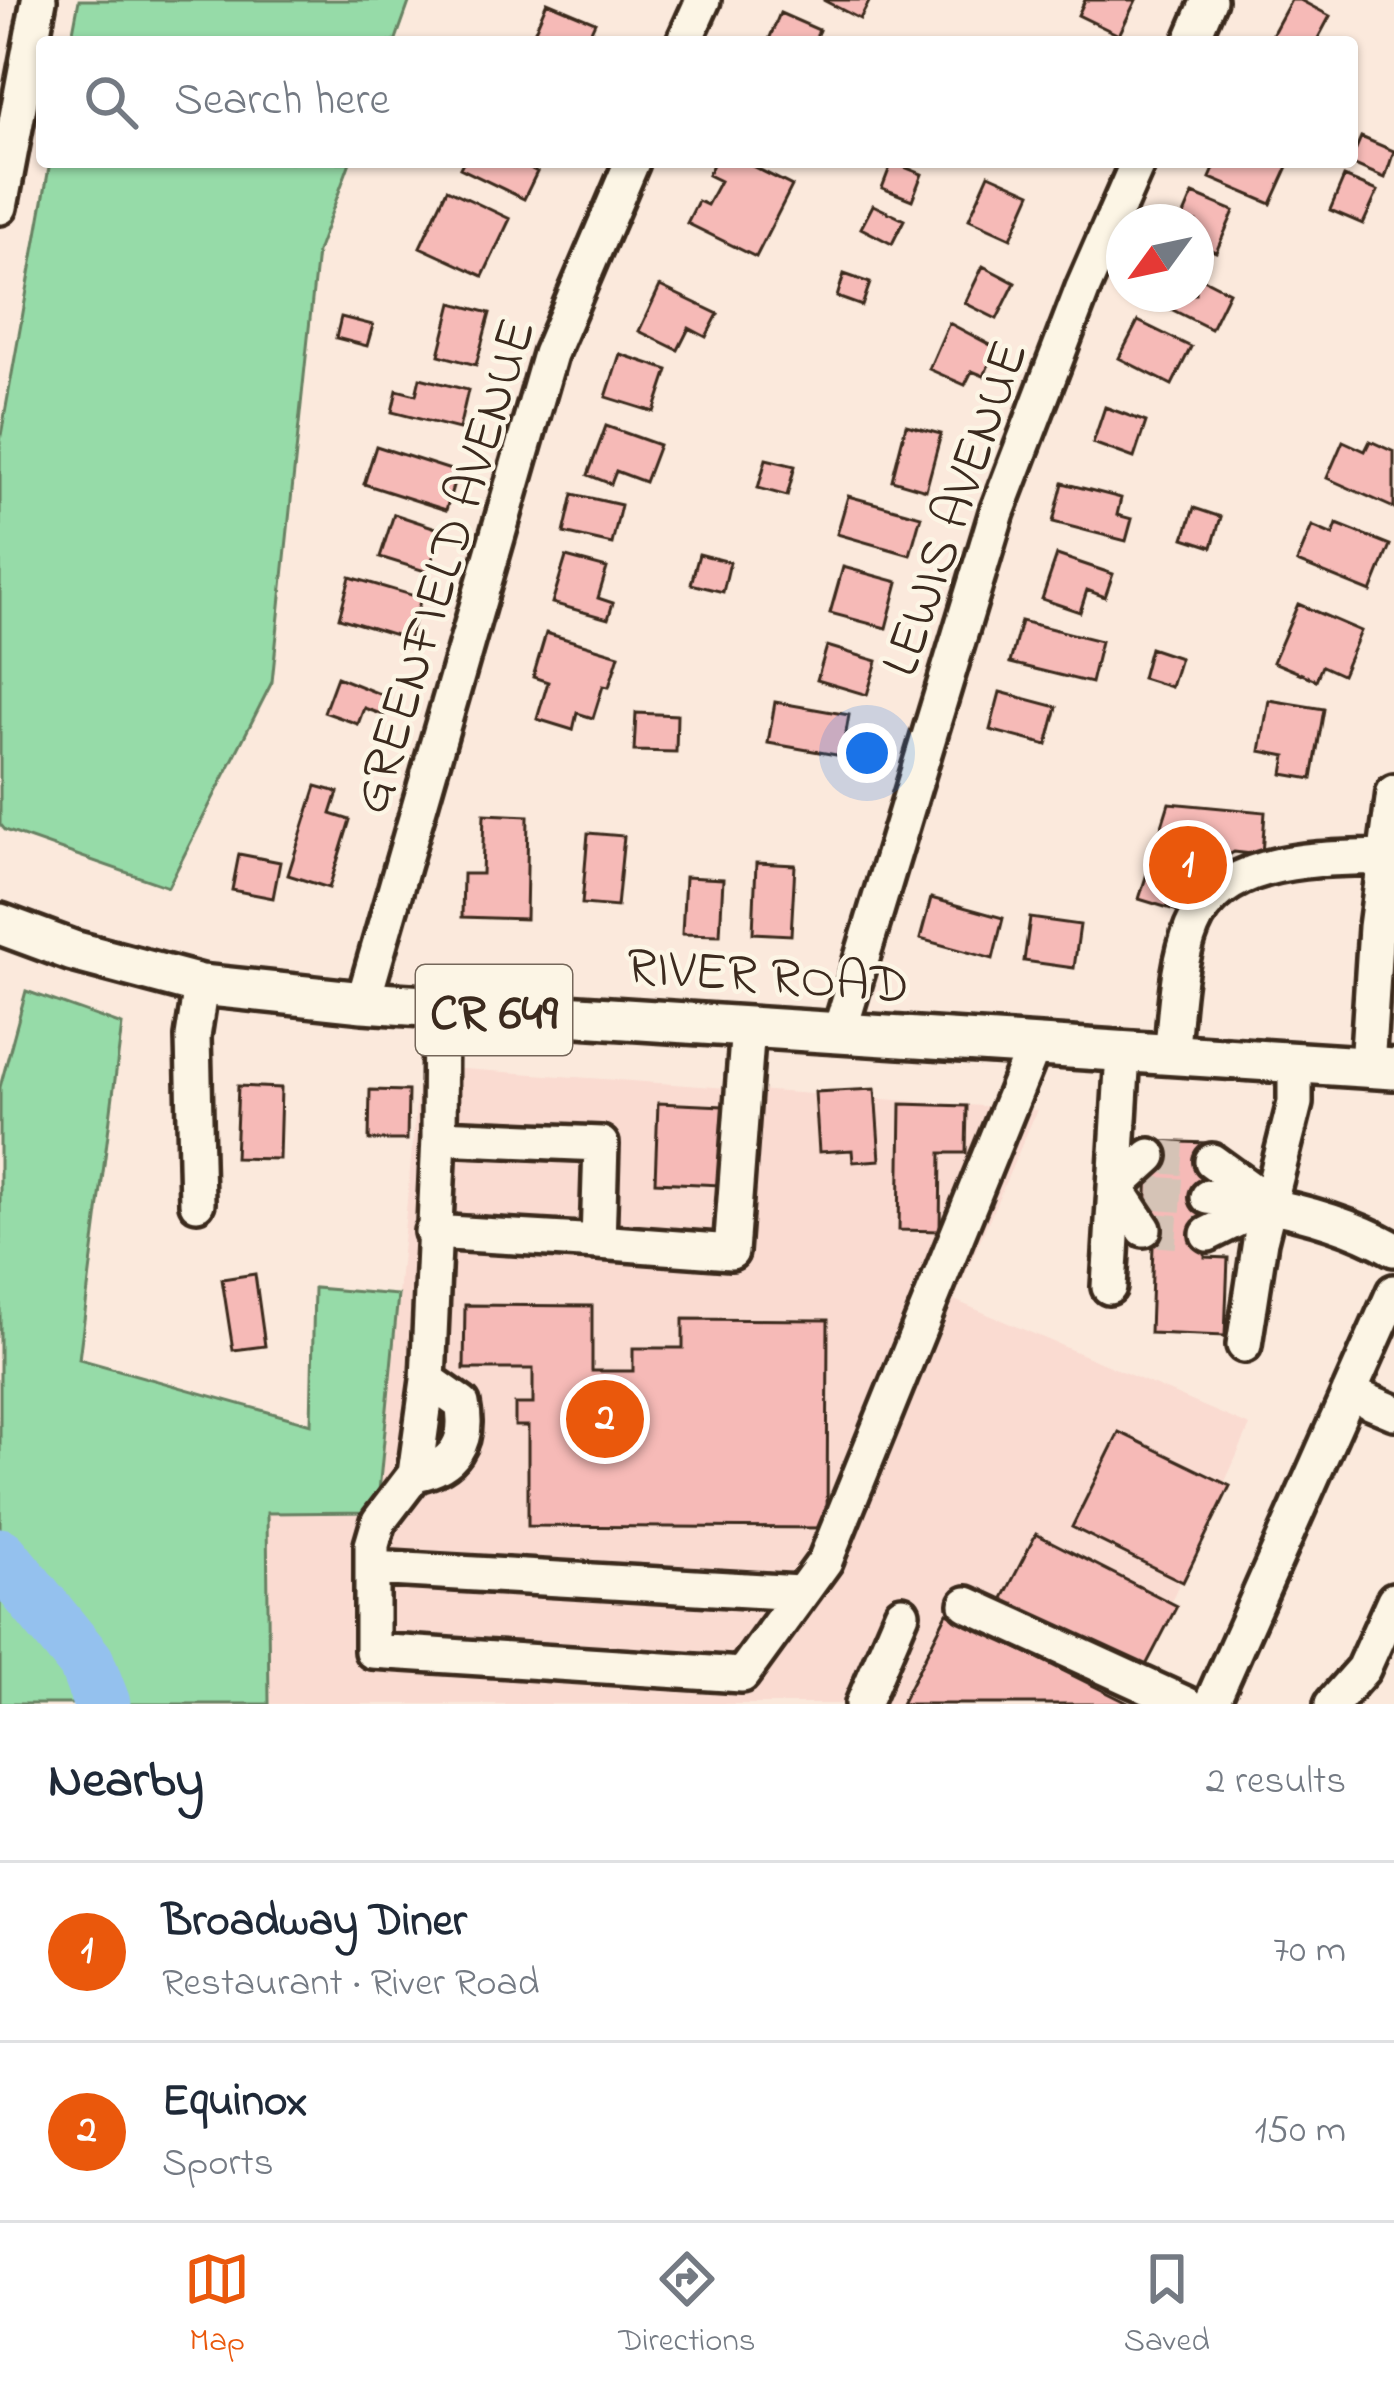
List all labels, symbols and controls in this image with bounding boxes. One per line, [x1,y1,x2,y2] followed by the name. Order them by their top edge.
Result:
[36,36,1358,168] search box
[78,69,144,135] icon: search
[174,69,390,135] text: Search here
[1106,204,1214,312] north arrow
[334,310,559,824] street label: GREENFIELD AVENUE
[864,331,1052,687] street label: LEWIS AVENUE
[837,723,897,783] your location
[1149,820,1227,910] pin: 1
[624,930,911,1028] street label: RIVER ROAD
[416,965,572,1055] road number: CR 649
[566,1374,644,1464] pin: 2
[48,1745,204,1820] text: Nearby
[1206,1754,1346,1811] text: 2 results
[162,1890,467,1956] text: Broadway Diner
[81,1923,93,1980] text: 1
[1273,1923,1346,1980] text: 70 m
[162,1956,539,2013] text: Restaurant · River Road
[162,2070,307,2136] text: Equinox
[77,2103,97,2160] text: 2
[1254,2103,1346,2160] text: 150 m
[162,2136,274,2193] text: Sports
[184,2246,250,2366] tab: Map
[618,2246,755,2366] tab: Directions
[1124,2246,1210,2366] tab: Saved

